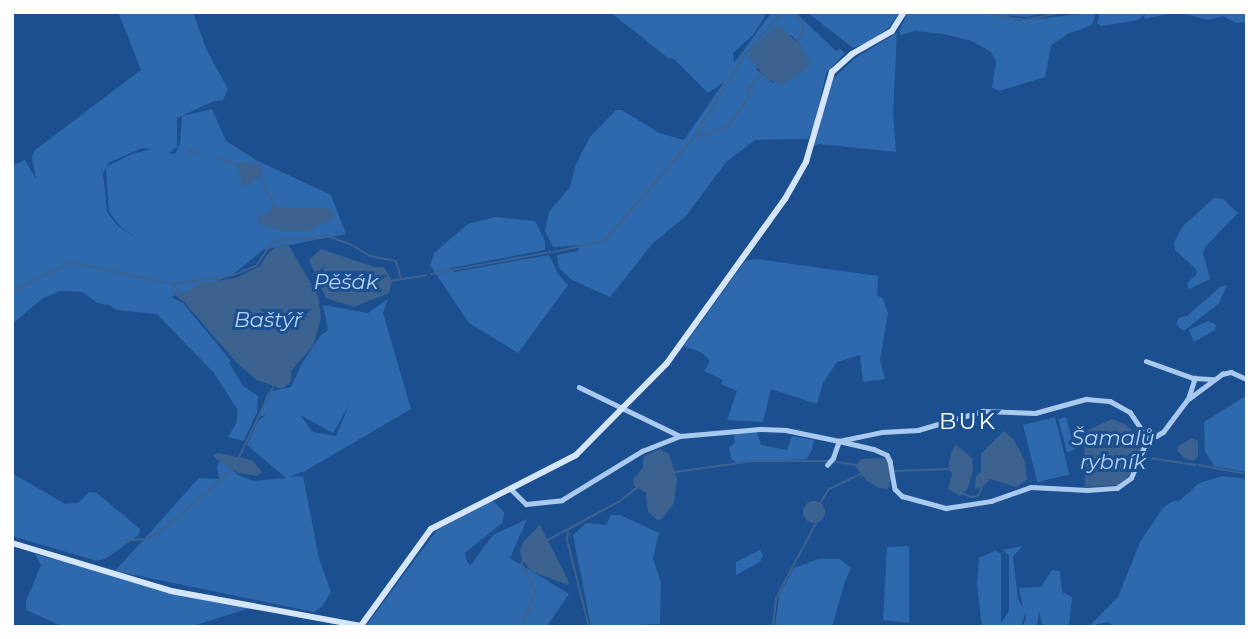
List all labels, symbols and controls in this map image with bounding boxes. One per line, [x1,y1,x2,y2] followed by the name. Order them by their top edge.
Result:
[314,269,378,295] water label: Pěšák
[234,307,302,333] water label: Baštýř
[939,407,997,435] district label: BUK
[1071,425,1155,475] water label: Šamalů rybník

